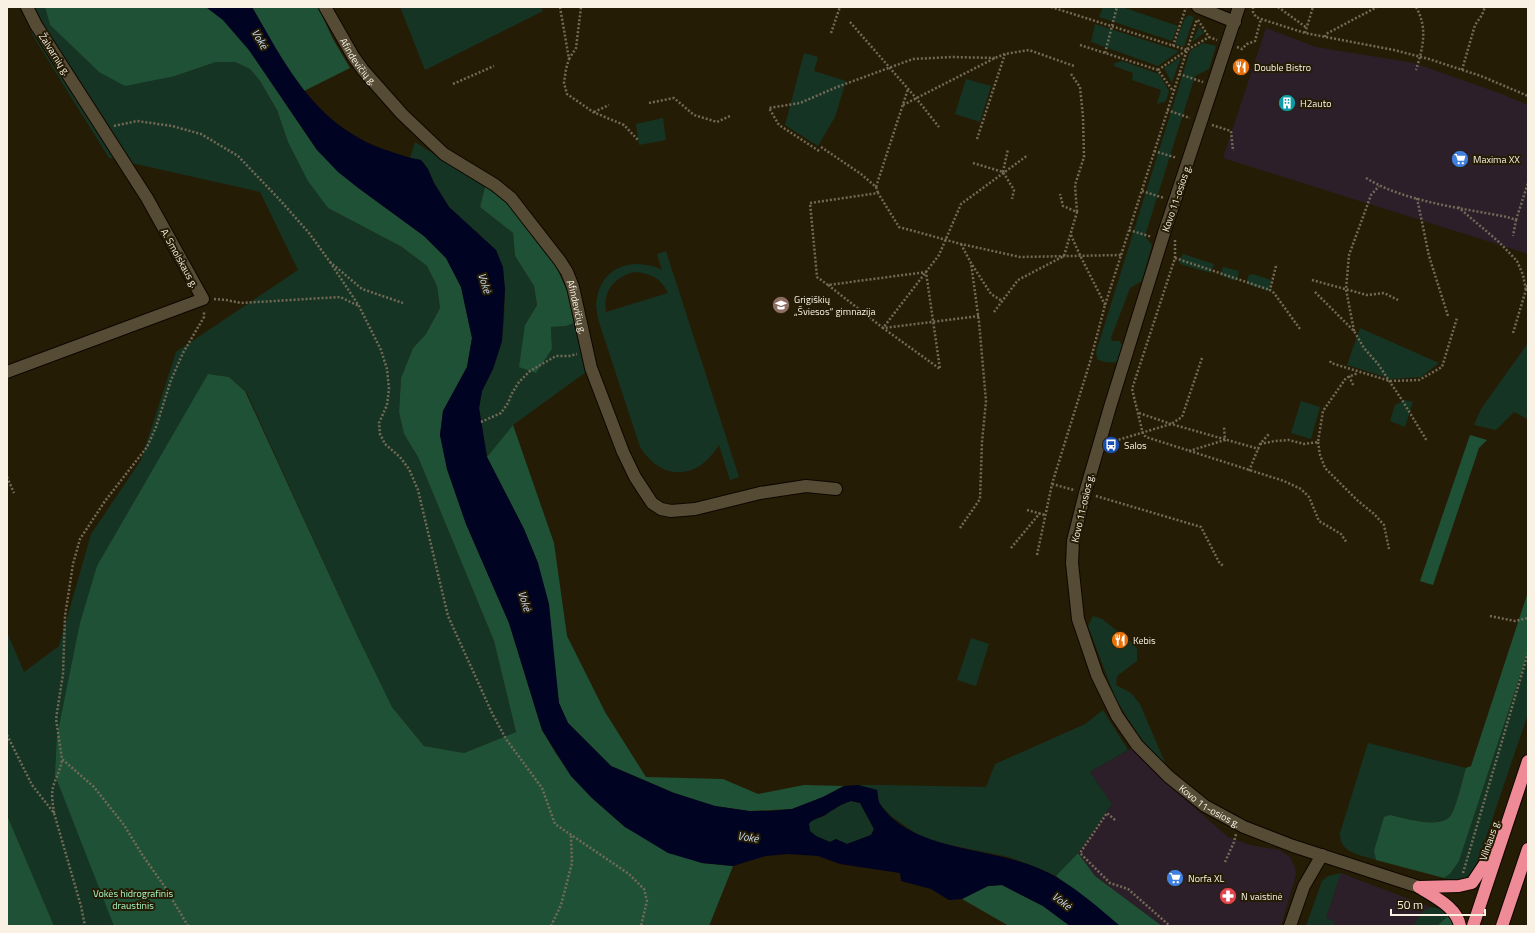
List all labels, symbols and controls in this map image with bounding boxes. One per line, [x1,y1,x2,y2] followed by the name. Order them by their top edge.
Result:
[248,26,273,53] water label: Vokė
[35,30,74,79] street label: Žalvarnių g.
[336,35,380,89] street label: Afindevičių g.
[1231,57,1251,77] restaurant icon: Double Bistro
[1254,60,1311,75] place label: Double Bistro
[1277,93,1297,113] building icon: H2auto
[1300,96,1331,111] place label: H2auto
[1450,149,1470,169] supermarket icon: Maxima XX
[1473,152,1520,167] place label: Maxima XX
[1158,163,1195,234] street label: Kovo 11-osios g.
[157,226,202,291] street label: A. Smolskaus g.
[474,271,496,296] water label: Vokė
[563,277,590,336] street label: Afindevičių g.
[794,292,875,319] place label: Grigiškių „Šviesos“ gimnazija
[771,295,791,315] school or university icon: Grigiškių „Šviesos“ gimnazija
[1101,435,1121,455] bus stop icon: Salos
[1124,438,1147,453] place label: Salos
[1067,472,1098,544] street label: Kovo 11-osios g.
[514,589,536,614] water label: Vokė
[1110,630,1130,650] restaurant icon: Kebis
[1133,633,1156,648] place label: Kebis
[1176,781,1243,832] street label: Kovo 11-osios g.
[1475,818,1503,863] street label: Vilniaus g.
[736,827,760,847] water label: Vokė
[1165,868,1185,888] supermarket icon: Norfa XL
[1188,871,1225,886] place label: Norfa XL
[93,886,173,913] park label: Vokės hidrografinis draustinis
[1218,886,1238,906] pharmacy icon: N vaistinė
[1049,888,1076,914] water label: Vokė
[1241,889,1283,904] place label: N vaistinė
[1391,891,1485,917] scale bar
[1397,895,1423,914] text: 50 m

